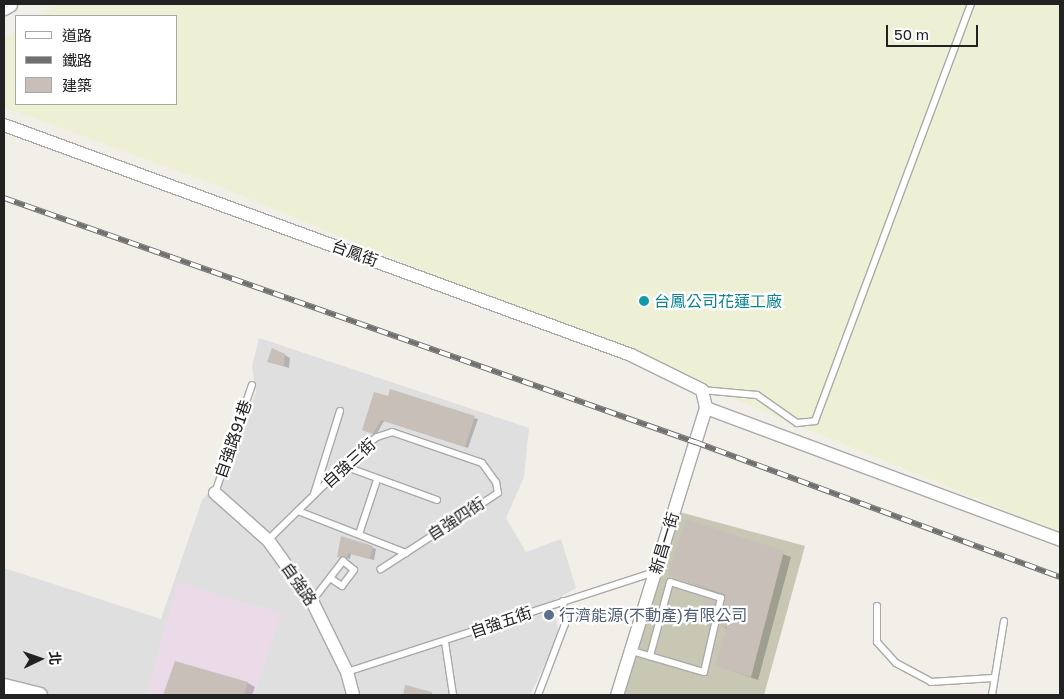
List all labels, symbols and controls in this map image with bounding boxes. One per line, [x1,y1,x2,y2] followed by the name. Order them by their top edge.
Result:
[15,15,178,105] legend
[889,15,982,47] scale bar
[894,25,929,43] text: 50 m
[62,26,92,44] text: 道路
[62,51,92,69] text: 鐵路
[62,76,92,94] text: 建築
[329,236,381,270] street label: 台鳳街
[654,291,782,311] place label: 台鳳公司花蓮工廠
[638,295,650,307] marker: 台鳳公司花蓮工廠
[211,397,255,481] street label: 自強路91巷
[319,434,379,492] street label: 自強三街
[424,494,488,544] street label: 自強四街
[645,510,683,576] street label: 新昌一街
[277,559,321,609] street label: 自強路
[468,603,534,641] street label: 自強五街
[559,605,747,625] place label: 行濟能源(不動產)有限公司
[543,609,555,621] marker: 行濟能源(不動產)有限公司
[15,634,65,684] north arrow
[47,651,64,666] text: 北

